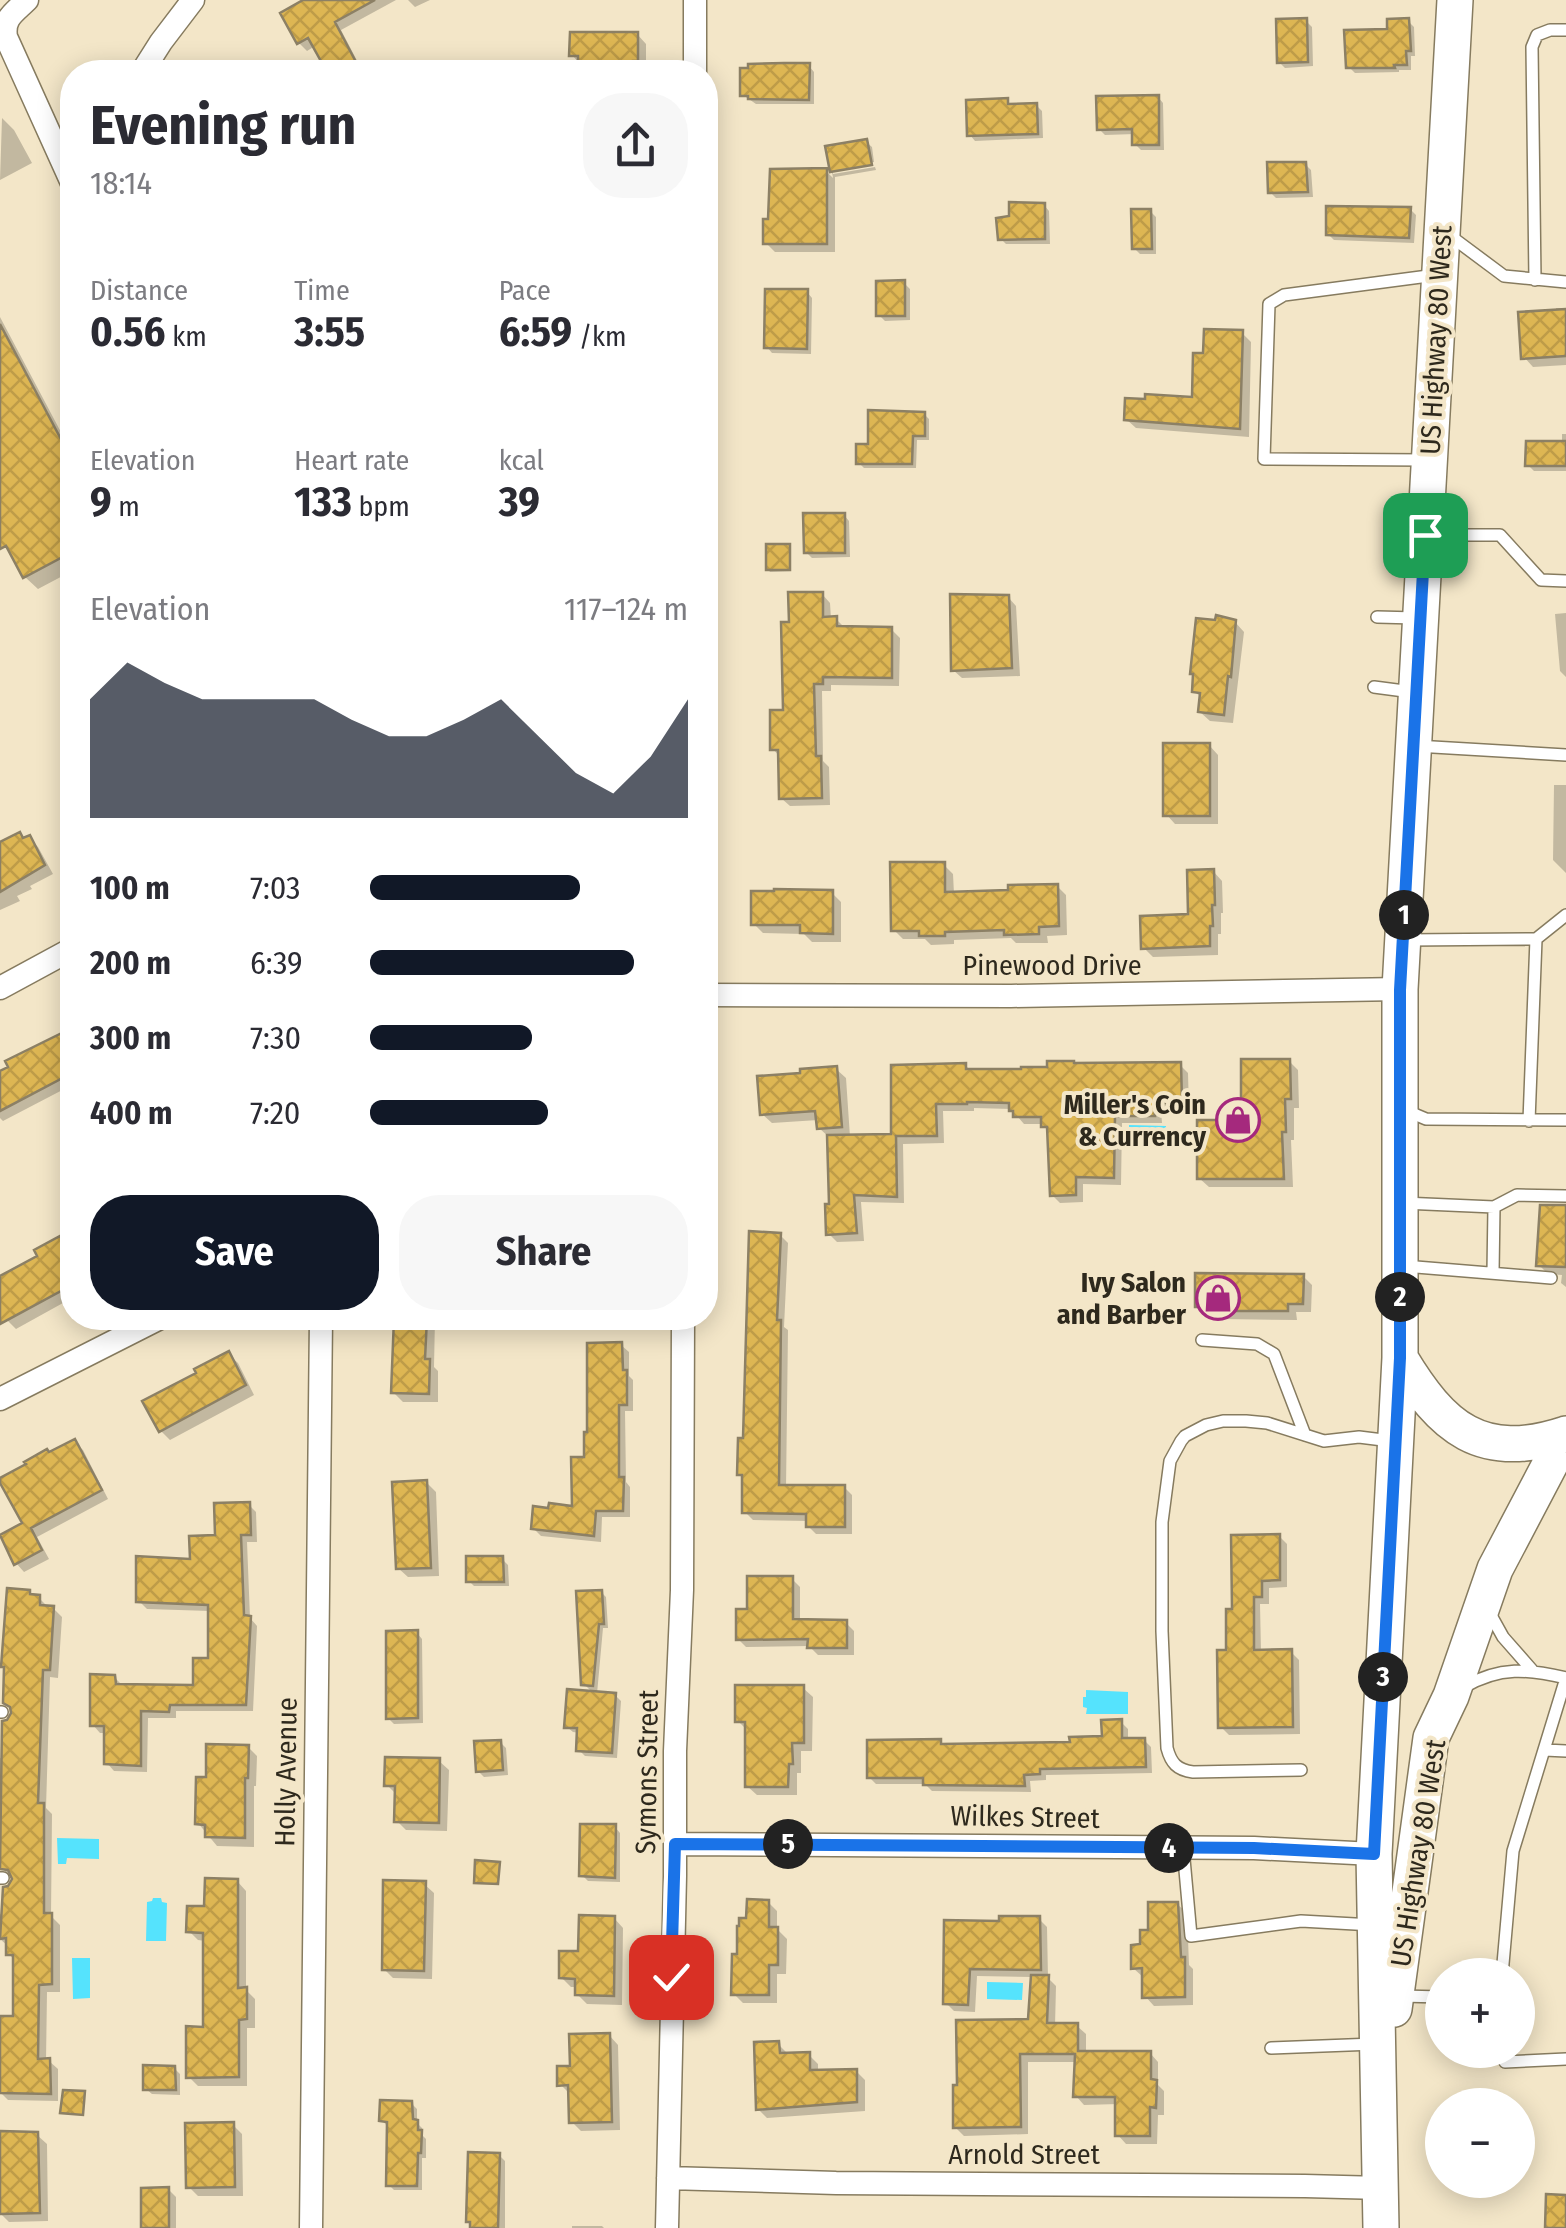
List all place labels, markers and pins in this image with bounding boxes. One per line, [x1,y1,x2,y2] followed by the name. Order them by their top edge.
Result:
[1383,493,1468,578] pin
[1379,890,1429,940] pin: 1
[1064,1088,1207,1153] place label: Miller's Coin & Currency
[1215,1097,1261,1143] shop icon: Miller's Coin & Currency
[1057,1266,1187,1331] place label: Ivy Salon and Barber
[1375,1272,1425,1322] pin: 2
[1195,1275,1241,1321] shop icon: Ivy Salon and Barber
[1358,1652,1408,1702] pin: 3
[763,1819,813,1869] pin: 5
[1144,1823,1194,1873] pin: 4
[629,1935,714,2020] pin

